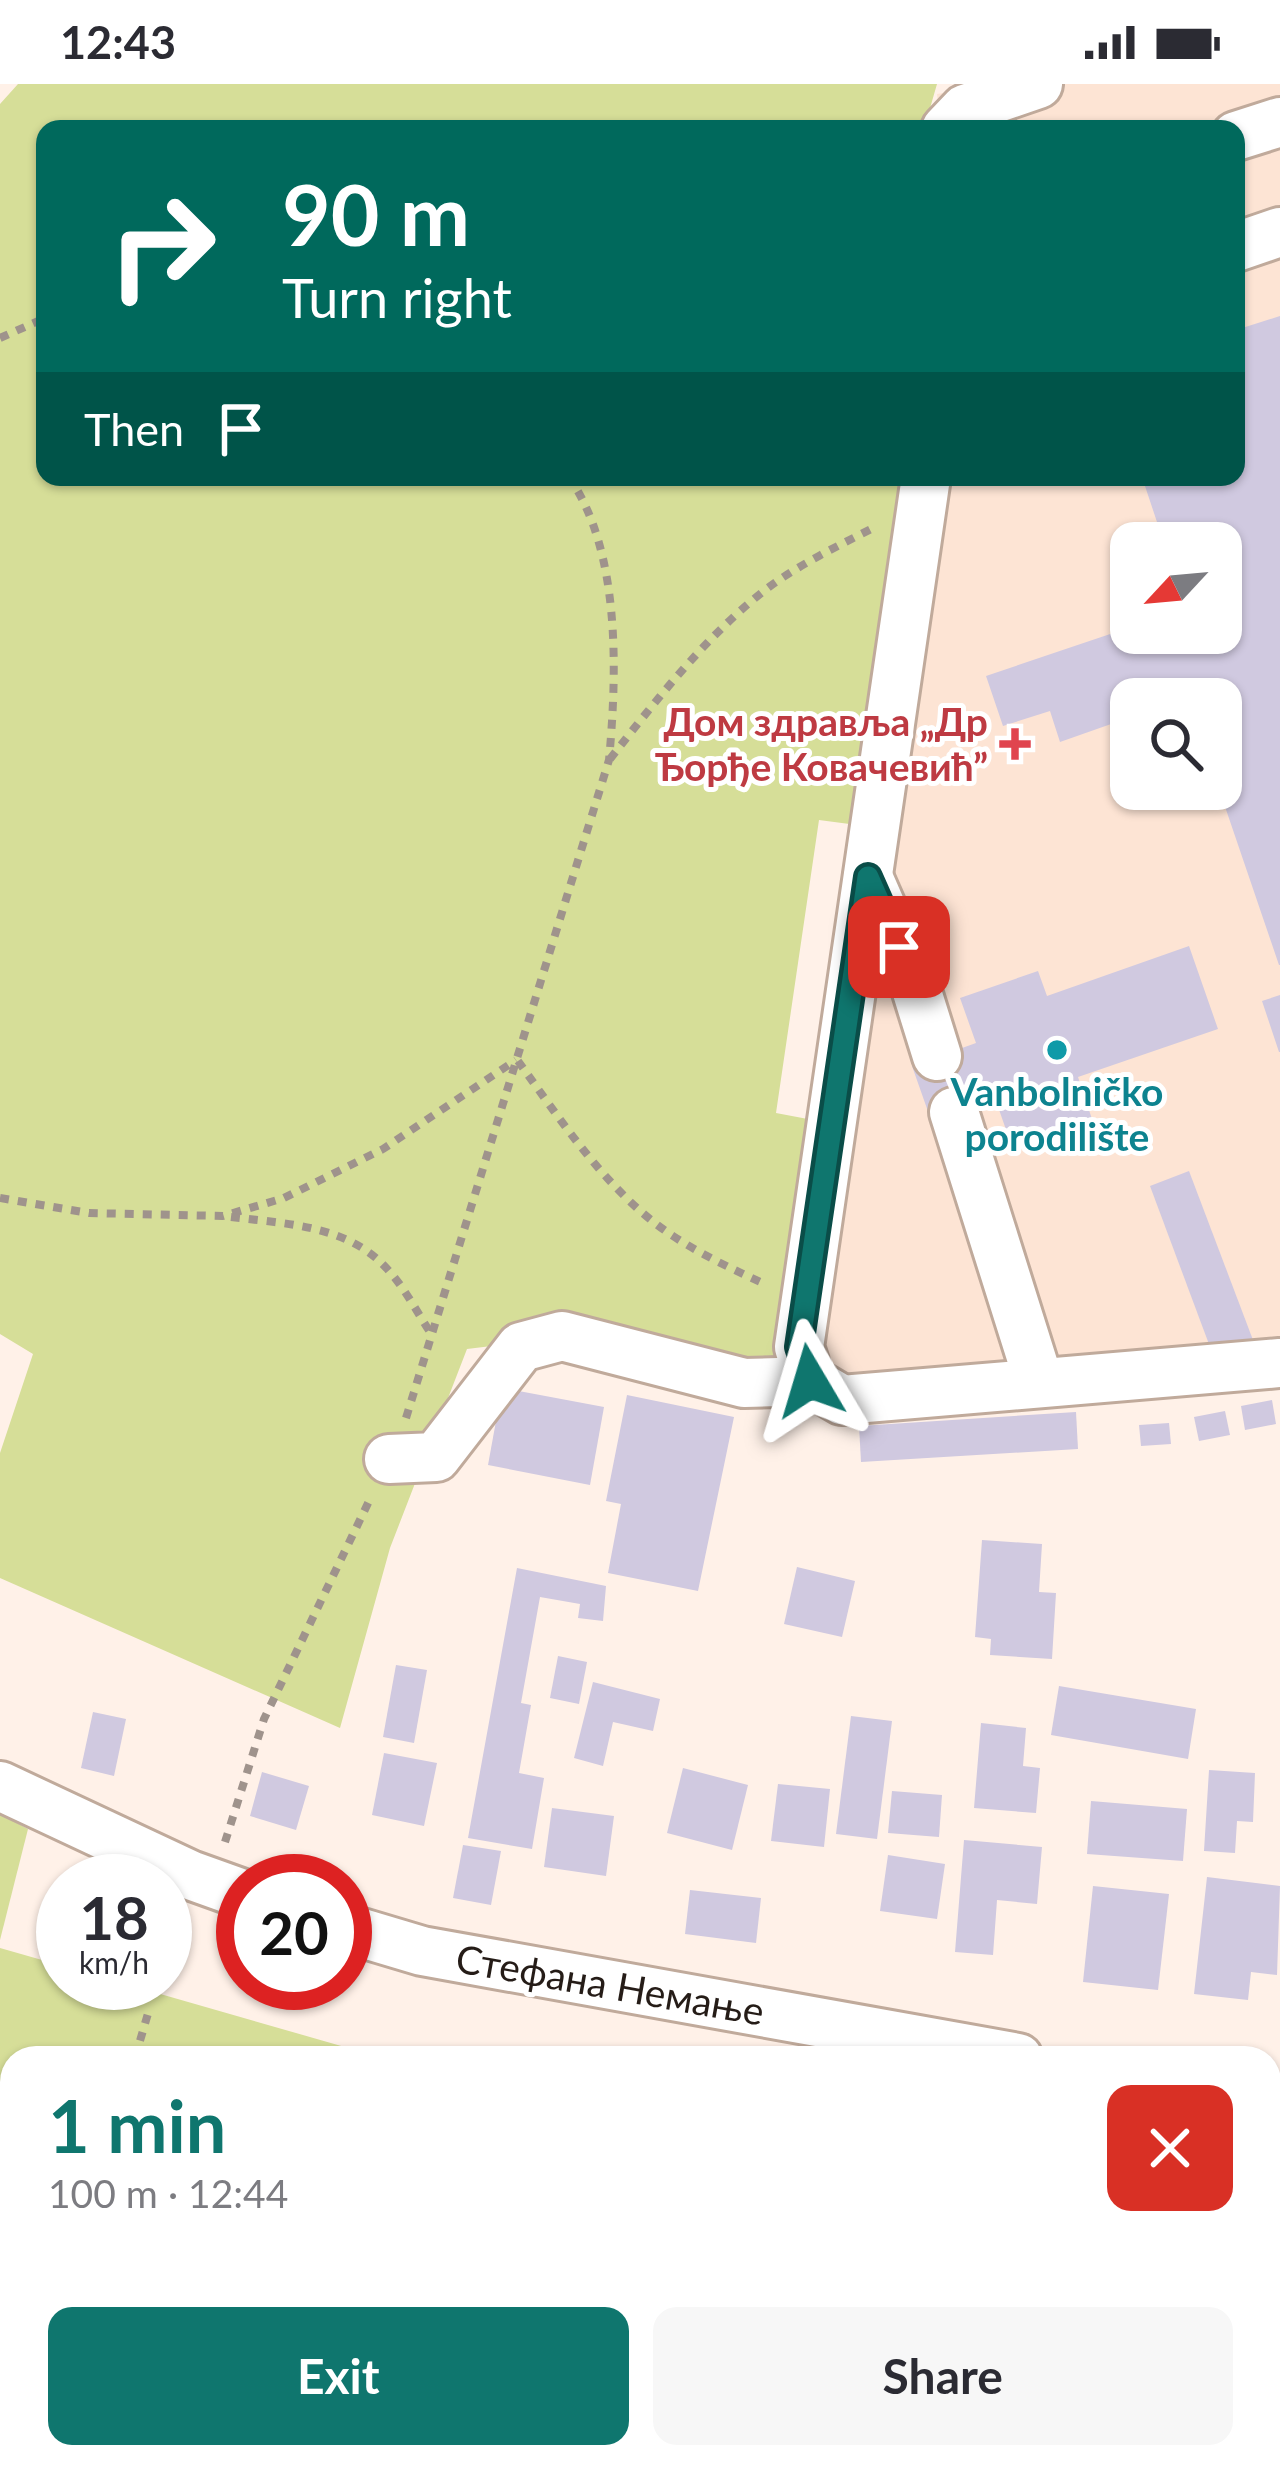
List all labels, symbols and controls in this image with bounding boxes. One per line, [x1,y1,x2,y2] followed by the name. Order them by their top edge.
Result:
[60,15,176,69] text: 12:43
[282,163,470,264] text: 90 m
[84,168,240,324] icon: right
[282,265,512,330] text: Turn right
[208,396,274,462] icon: arrive
[84,402,184,456] text: Then
[1110,522,1242,654] north arrow
[1110,522,1242,810] map controls
[1110,678,1242,810] button: search
[655,698,988,789] place label: Дом здравља „Др Ђорђе Ковачевић”
[999,728,1031,760] marker: Дом здравља „Др Ђорђе Ковачевић”
[848,896,950,998] pin
[866,914,932,980] icon: arrive
[1044,1037,1070,1063] marker: Vanbolničko porodilište
[949,1068,1164,1159] place label: Vanbolničko porodilište
[747,1318,873,1444] position arrow
[216,1854,372,2010] speed limit sign: 20
[79,1881,149,1953] text: 18
[453,1934,768,2034] street label: Стефана Немање
[79,1944,149,1980] text: km/h
[48,2082,226,2168] text: 1 min
[1107,2085,1233,2211] button: close
[48,2170,288,2216] text: 100 m · 12:44
[48,2307,629,2445] button: Exit
[653,2307,1233,2445] button: Share

